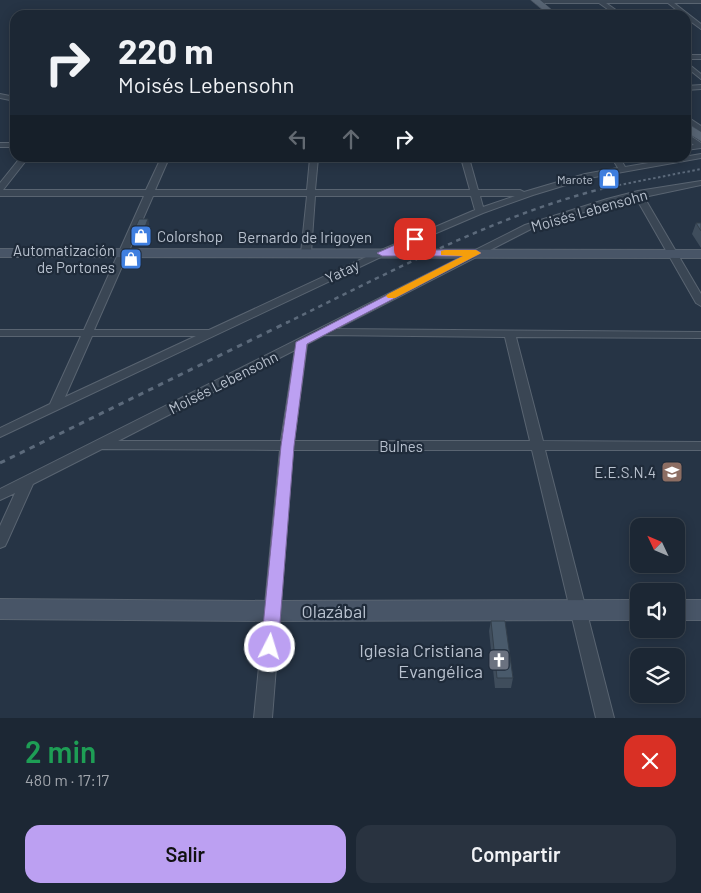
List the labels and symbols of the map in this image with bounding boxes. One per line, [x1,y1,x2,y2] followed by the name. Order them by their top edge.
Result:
[597,167,621,191] shop icon: Marote
[557,172,593,186] place label: Marote
[529,185,649,235] street label: Moisés Lebensohn
[394,218,436,260] pin
[129,224,153,248] shop icon: Colorshop
[157,227,223,245] place label: Colorshop
[238,228,372,246] street label: Bernardo de Irigoyen
[13,241,115,276] place label: Automatización de Portones
[119,247,143,271] shop icon: Automatización de Portones
[322,255,362,287] street label: Yatay
[165,347,281,417] street label: Moisés Lebensohn
[379,437,423,455] street label: Bulnes
[660,460,684,484] school or university icon: E.E.S.N.4
[594,463,656,481] place label: E.E.S.N.4
[630,518,685,572] north arrow
[302,600,366,622] street label: Olazábal
[243,620,295,672] position arrow
[359,639,483,682] place label: Iglesia Cristiana Evangélica
[487,648,511,672] church icon: Iglesia Cristiana Evangélica

